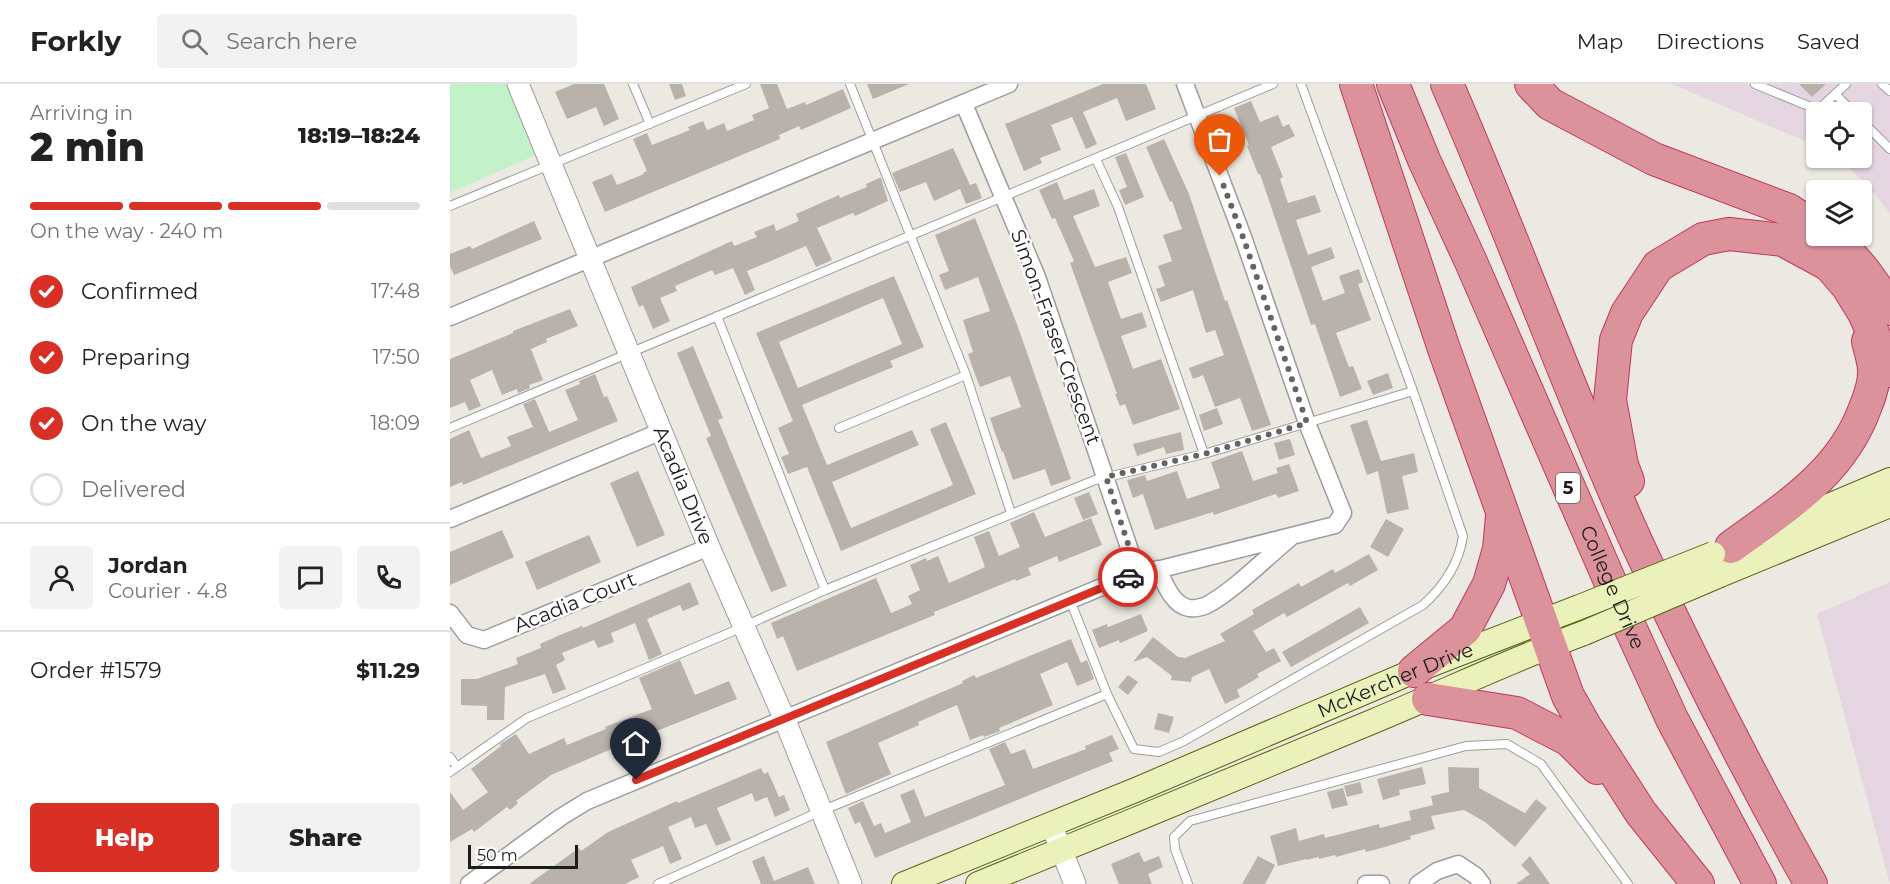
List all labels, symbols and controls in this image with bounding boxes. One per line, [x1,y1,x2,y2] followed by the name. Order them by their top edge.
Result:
[157,14,577,68] search box
[30,24,121,58] text: Forkly
[178,25,211,58] icon: search
[226,28,357,55] text: Search here
[1577,29,1623,54] text: Map
[1656,29,1764,54] text: Directions
[1797,29,1860,54] text: Saved
[30,101,133,125] text: Arriving in
[1806,102,1872,246] map controls
[1806,102,1872,168] button: locate
[1194,114,1245,176] pin
[298,122,420,149] text: 18:19–18:24
[30,123,145,171] text: 2 min
[1203,123,1236,156] icon: bag
[1806,180,1872,246] button: layers
[30,219,223,243] text: On the way · 240 m
[1006,226,1106,448] street label: Simon-Fraser Crescent
[30,275,63,308] icon: check
[81,278,198,305] text: Confirmed
[371,279,420,303] text: 17:48
[30,341,63,374] icon: check
[81,344,190,371] text: Preparing
[373,345,420,369] text: 17:50
[30,407,63,440] icon: check
[81,410,206,437] text: On the way
[370,411,420,435] text: 18:09
[648,422,719,548] street label: Acadia Drive
[1556,473,1580,503] road number: 5
[81,476,186,503] text: Delivered
[1575,522,1650,653] street label: College Drive
[30,546,93,609] button: person
[279,546,342,609] button: chat
[357,546,420,609] button: phone
[1098,547,1158,607] courier
[108,552,188,579] text: Jordan
[1112,561,1145,594] icon: car
[510,567,640,637] street label: Acadia Court
[108,579,227,603] text: Courier · 4.8
[1314,637,1477,723] street label: McKercher Drive
[30,657,162,684] text: Order #1579
[356,657,420,684] text: $11.29
[610,718,661,780] pin
[619,727,652,760] icon: home
[30,803,219,872] button: Help
[231,803,420,872] button: Share
[468,842,578,870] scale bar
[477,846,518,865] text: 50 m

